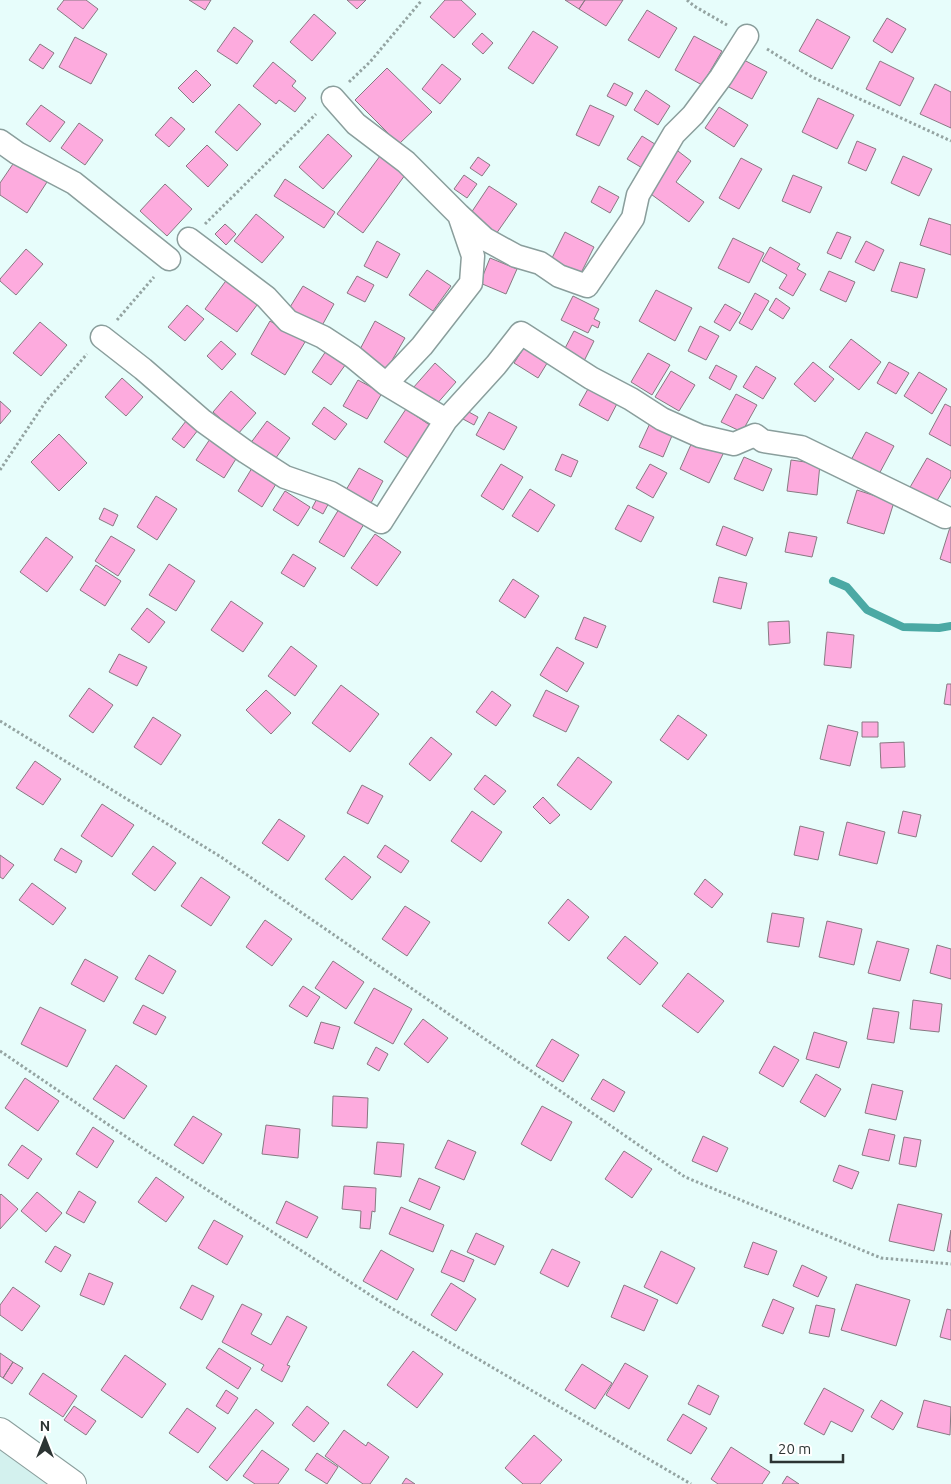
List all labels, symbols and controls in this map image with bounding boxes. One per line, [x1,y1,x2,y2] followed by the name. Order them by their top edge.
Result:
[20,1414,70,1464] north arrow
[40,1418,50,1434] text: N
[771,1432,844,1464] scale bar
[778,1440,811,1457] text: 20 m

